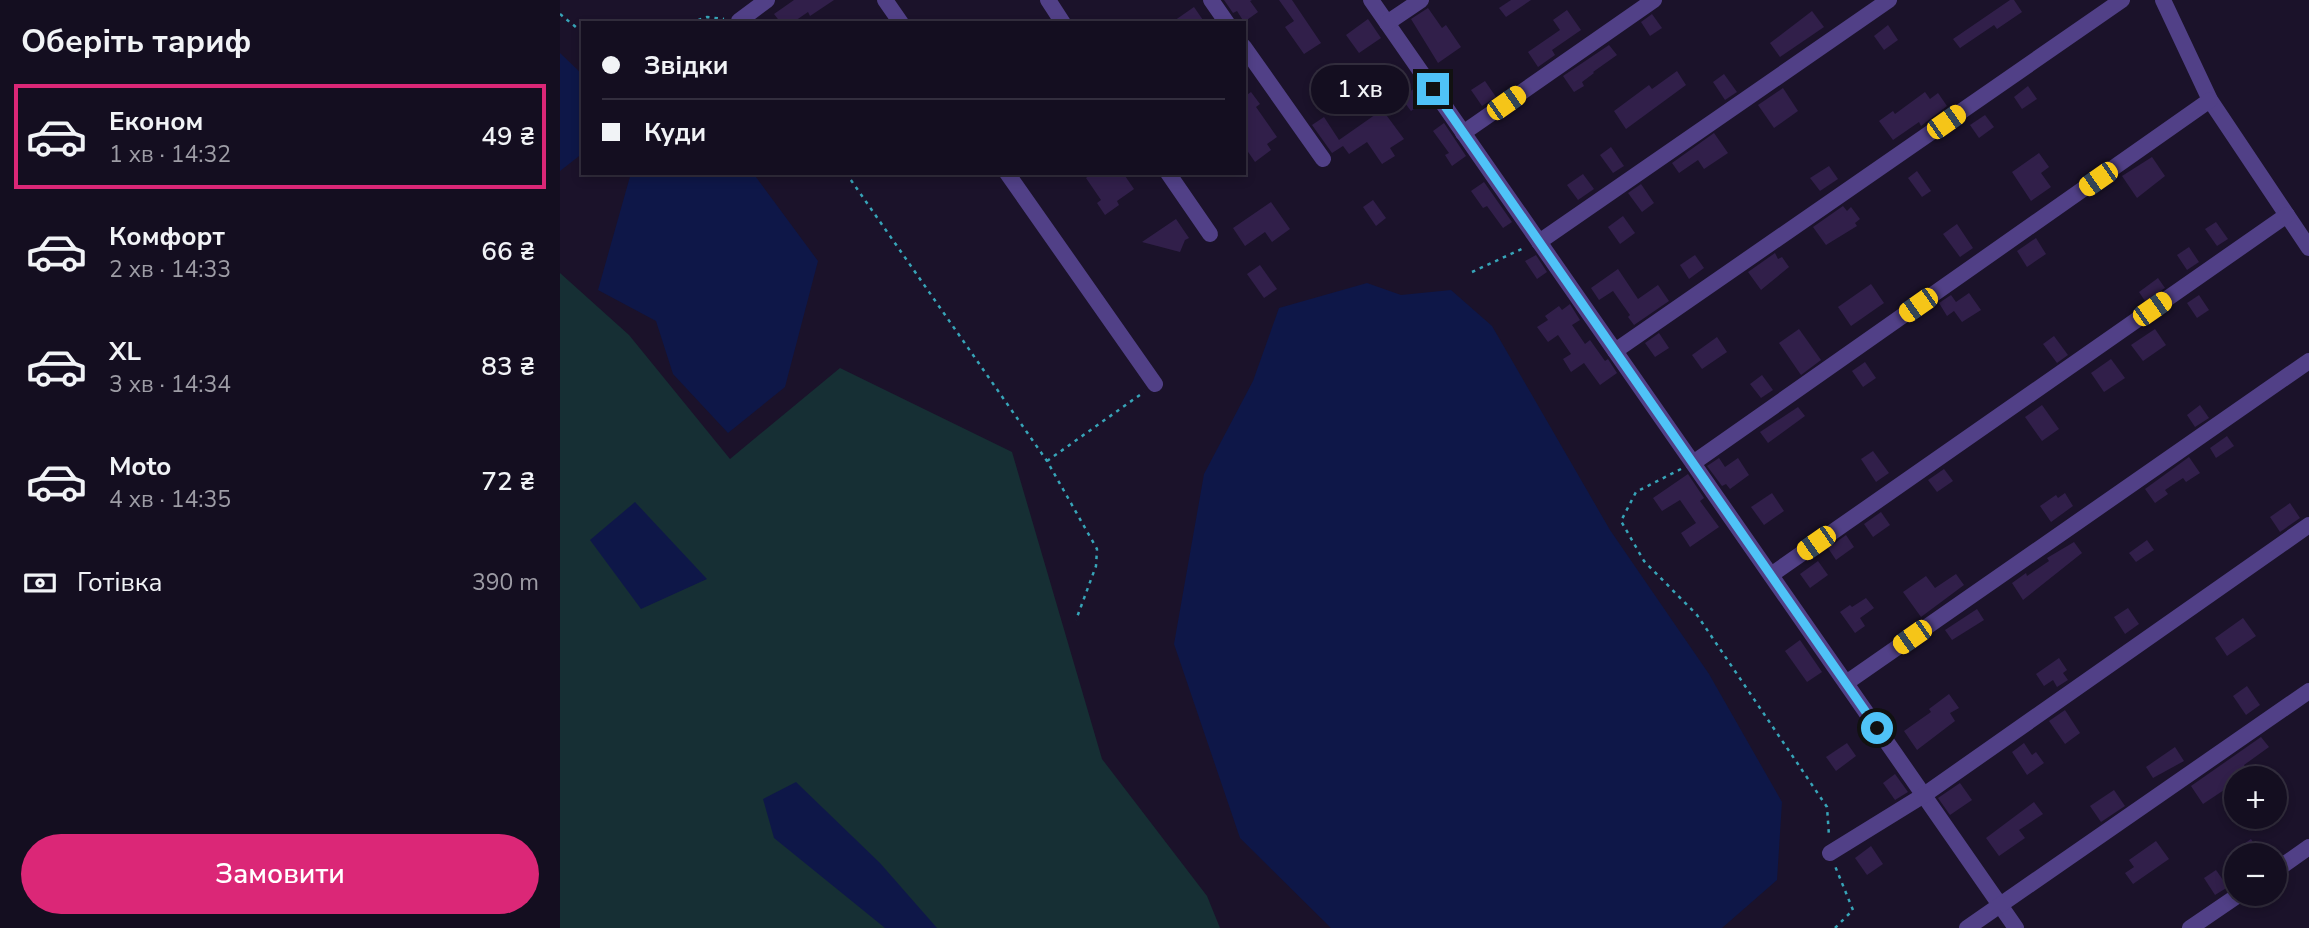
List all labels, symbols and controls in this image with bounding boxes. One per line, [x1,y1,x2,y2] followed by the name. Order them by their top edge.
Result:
[21,20,251,63] text: Оберіть тариф
[644,48,729,83] text: Звідки
[1310,64,1408,114] callout: 1 хв
[1417,73,1449,105] route end
[1337,74,1383,105] text: 1 хв
[1483,82,1530,124] car
[1923,101,1970,143] car
[109,104,203,139] text: Економ
[25,105,88,168] icon: car
[644,115,706,150] text: Куди
[481,119,535,154] text: 49 ₴
[109,139,231,170] text: 1 хв · 14:32
[2075,158,2122,200] car
[109,219,225,254] text: Комфорт
[25,220,88,283] icon: car
[481,234,535,269] text: 66 ₴
[109,254,231,285] text: 2 хв · 14:33
[1895,284,1942,326] car
[2129,288,2176,330] car
[109,334,141,369] text: XL
[25,335,88,398] icon: car
[481,349,535,384] text: 83 ₴
[109,369,231,400] text: 3 хв · 14:34
[109,449,171,484] text: Moto
[25,450,88,513] icon: car
[481,464,535,499] text: 72 ₴
[109,484,231,515] text: 4 хв · 14:35
[1793,522,1840,564] car
[21,564,59,602] icon: cash
[77,565,162,600] text: Готівка
[472,567,539,598] text: 390 m
[1889,616,1936,658] car
[1861,712,1893,744] route start
[2224,766,2287,906] map controls
[2224,766,2287,829] button: +
[21,834,539,914] button: Замовити
[2224,843,2287,906] button: −

